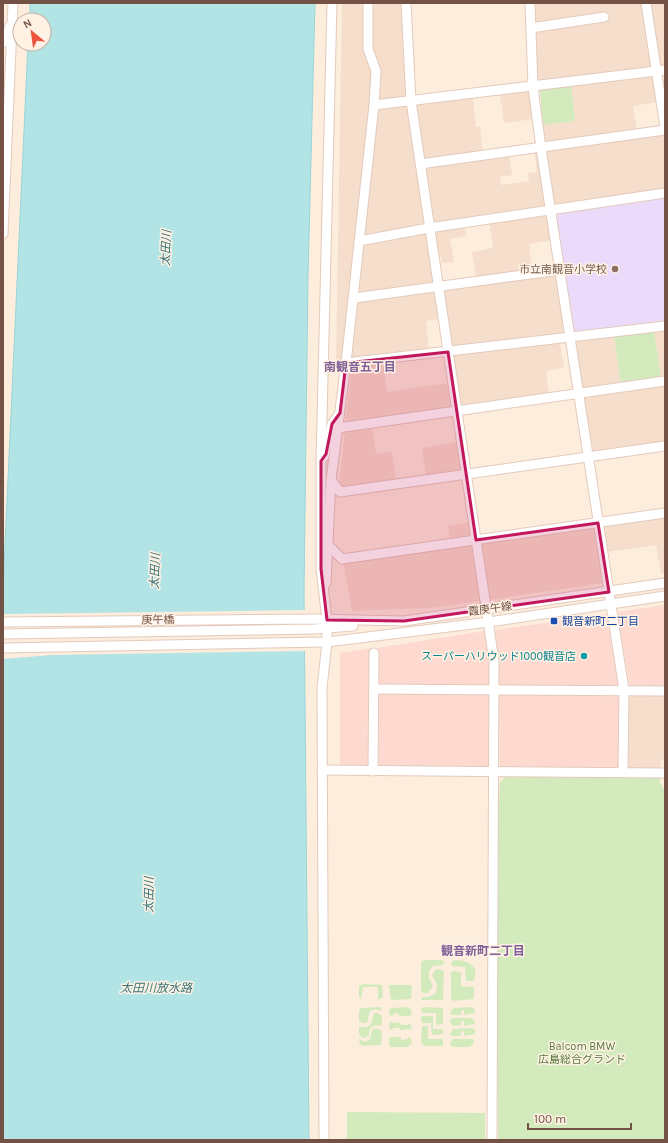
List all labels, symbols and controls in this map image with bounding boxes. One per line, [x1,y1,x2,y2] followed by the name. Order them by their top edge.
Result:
[12,12,52,52] north arrow
[21,16,34,31] text: N
[158,228,174,266] water label: 太田川
[519,263,607,276] place label: 市立南観音小学校
[610,264,620,274] marker: 市立南観音小学校
[324,360,396,374] district label: 南観音五丁目
[147,551,163,589] water label: 太田川
[467,600,513,618] street label: 霞庚午線
[141,613,175,627] street label: 庚午橋
[562,615,639,628] place label: 観音新町二丁目
[549,616,559,626] marker: 観音新町二丁目
[421,650,576,663] place label: スーパーハリウッド1000観音店
[579,651,589,661] marker: スーパーハリウッド1000観音店
[142,875,156,913] water label: 太田川
[441,944,525,958] district label: 観音新町二丁目
[120,981,193,995] water label: 太田川放水路
[538,1040,626,1066] park label: Balcom BMW 広島総合グランド
[528,1105,631,1131] scale bar
[534,1112,566,1126] text: 100 m

